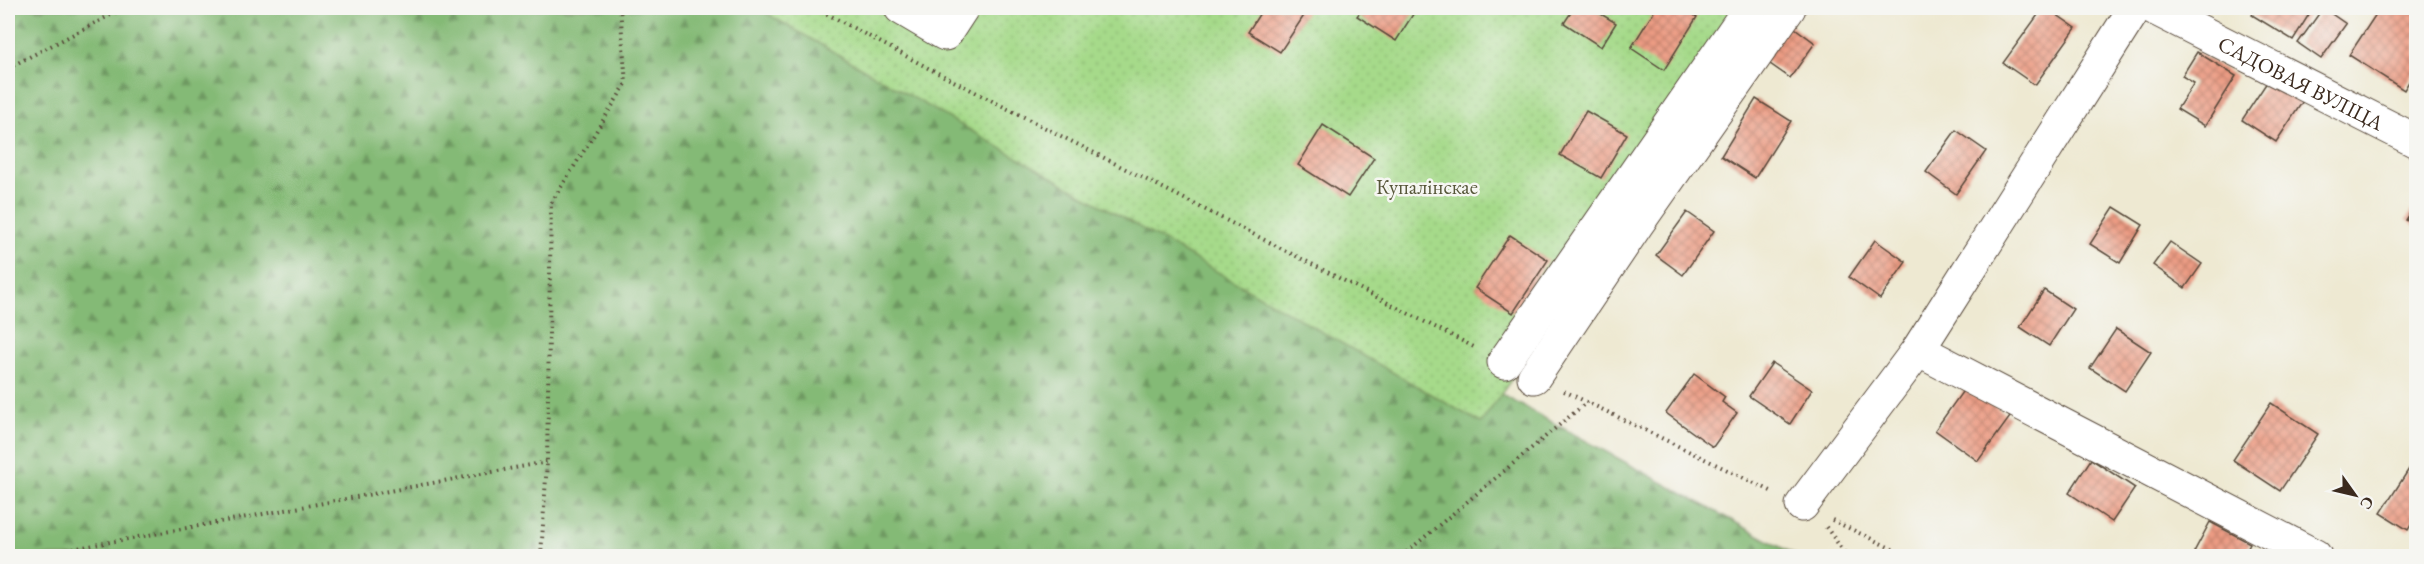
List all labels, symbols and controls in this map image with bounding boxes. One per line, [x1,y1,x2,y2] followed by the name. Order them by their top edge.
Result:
[2214,29,2389,136] street label: САДОВАЯ ВУЛІЦА
[1376,173,1478,200] park label: Купалінскае
[2325,465,2385,525] north arrow
[2355,493,2379,514] text: С

